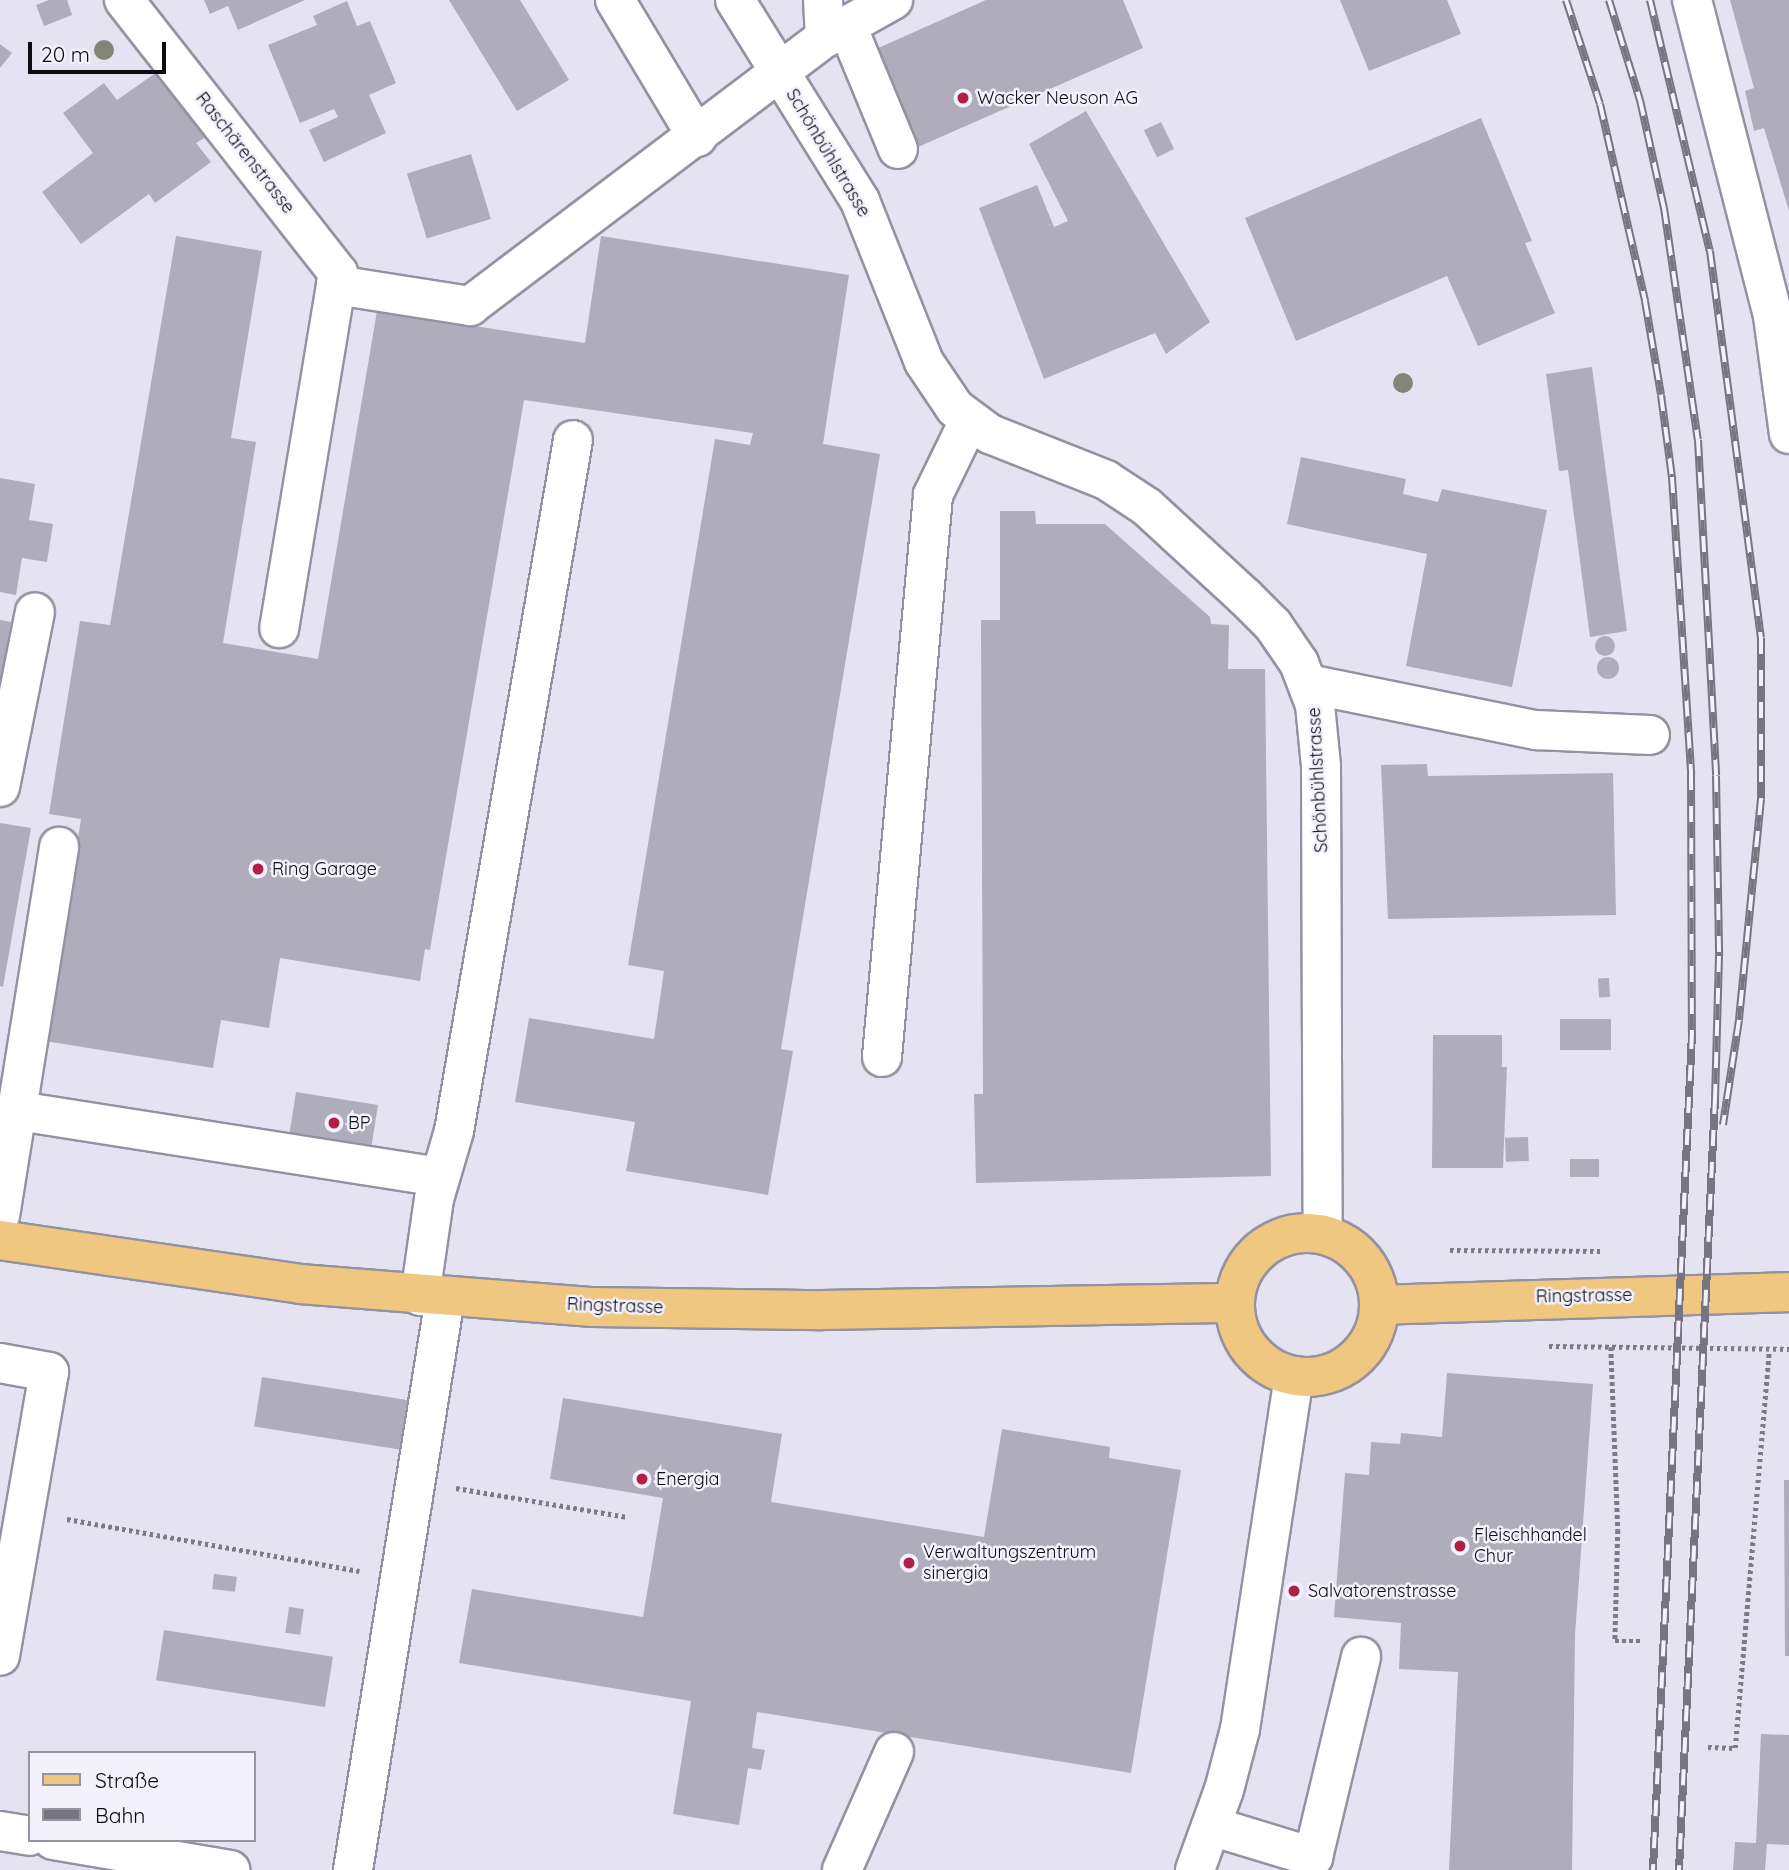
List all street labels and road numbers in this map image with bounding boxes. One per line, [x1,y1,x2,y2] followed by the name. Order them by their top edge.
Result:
[781,85,875,221] street label: Schönbühlstrasse
[191,88,299,218] street label: Raschärenstrasse
[1303,707,1333,853] street label: Schönbühlstrasse
[1536,1284,1632,1308] street label: Ringstrasse
[566,1294,664,1318] street label: Ringstrasse

